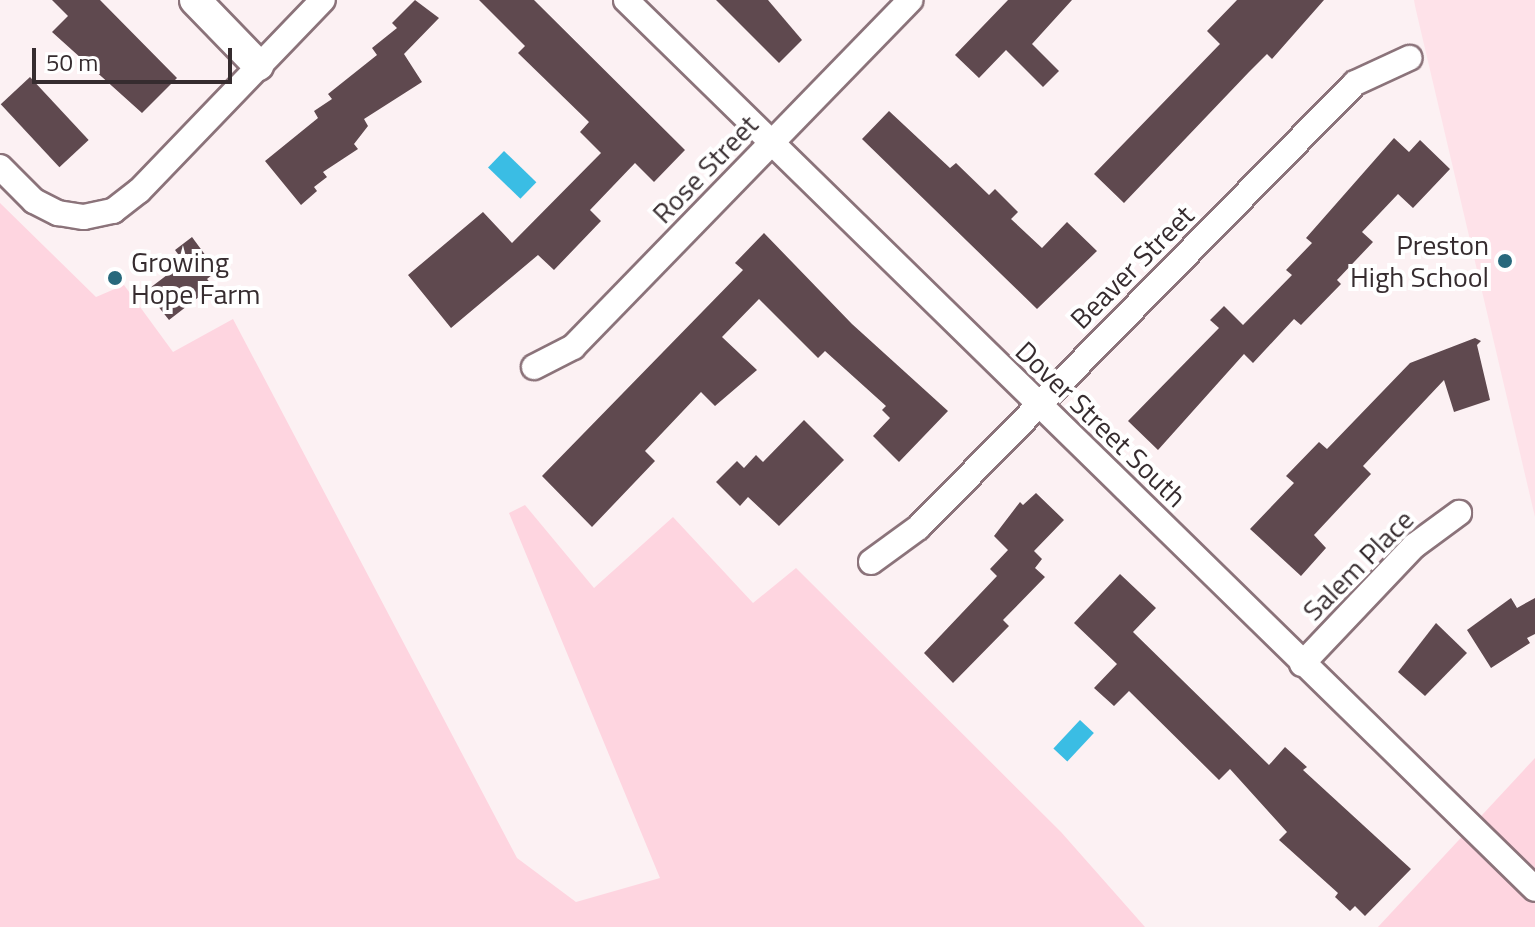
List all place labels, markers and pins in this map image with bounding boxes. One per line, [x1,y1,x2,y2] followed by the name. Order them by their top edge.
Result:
[1350,228,1489,294] place label: Preston High School
[131,245,261,311] place label: Growing Hope Farm
[1496,252,1514,270] marker: Preston High School
[106,269,124,287] marker: Growing Hope Farm

